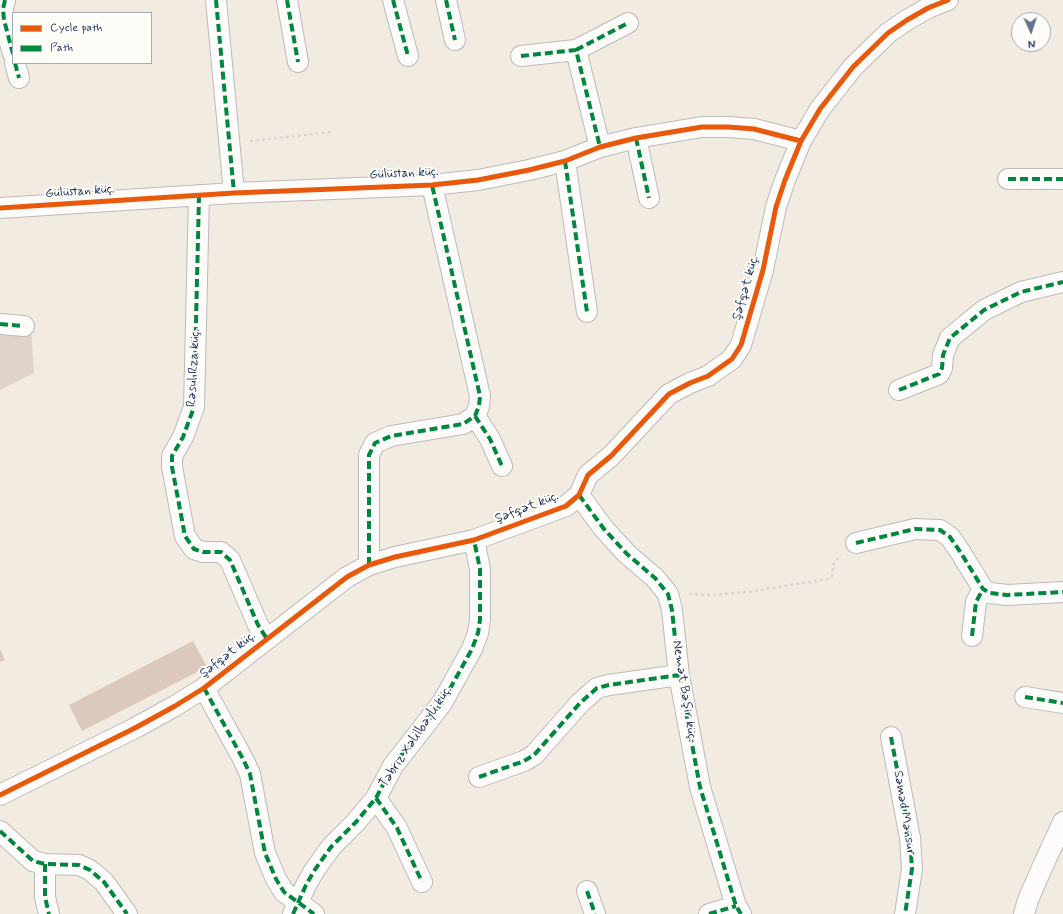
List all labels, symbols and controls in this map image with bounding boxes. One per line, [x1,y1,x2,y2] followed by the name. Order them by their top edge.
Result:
[12,12,152,64] legend
[1011,12,1051,52] north arrow
[50,20,102,36] text: Cycle path
[1028,36,1036,50] text: N
[50,40,73,56] text: Path
[369,164,439,184] street label: Gülüstan küç.
[45,182,115,202] street label: Gülüstan küç.
[729,254,763,322] street label: Şəfqət küç.
[184,328,204,408] street label: Rəsul Rza küç.
[493,489,561,527] street label: Şəfqət küç.
[197,628,259,682] street label: Şəfqət küç.
[668,639,700,743] street label: Nemət Bəşir küç.
[376,683,456,791] street label: Təbriz Xəlilbəyli küç.
[890,770,918,856] street label: Səməd Mənsur

